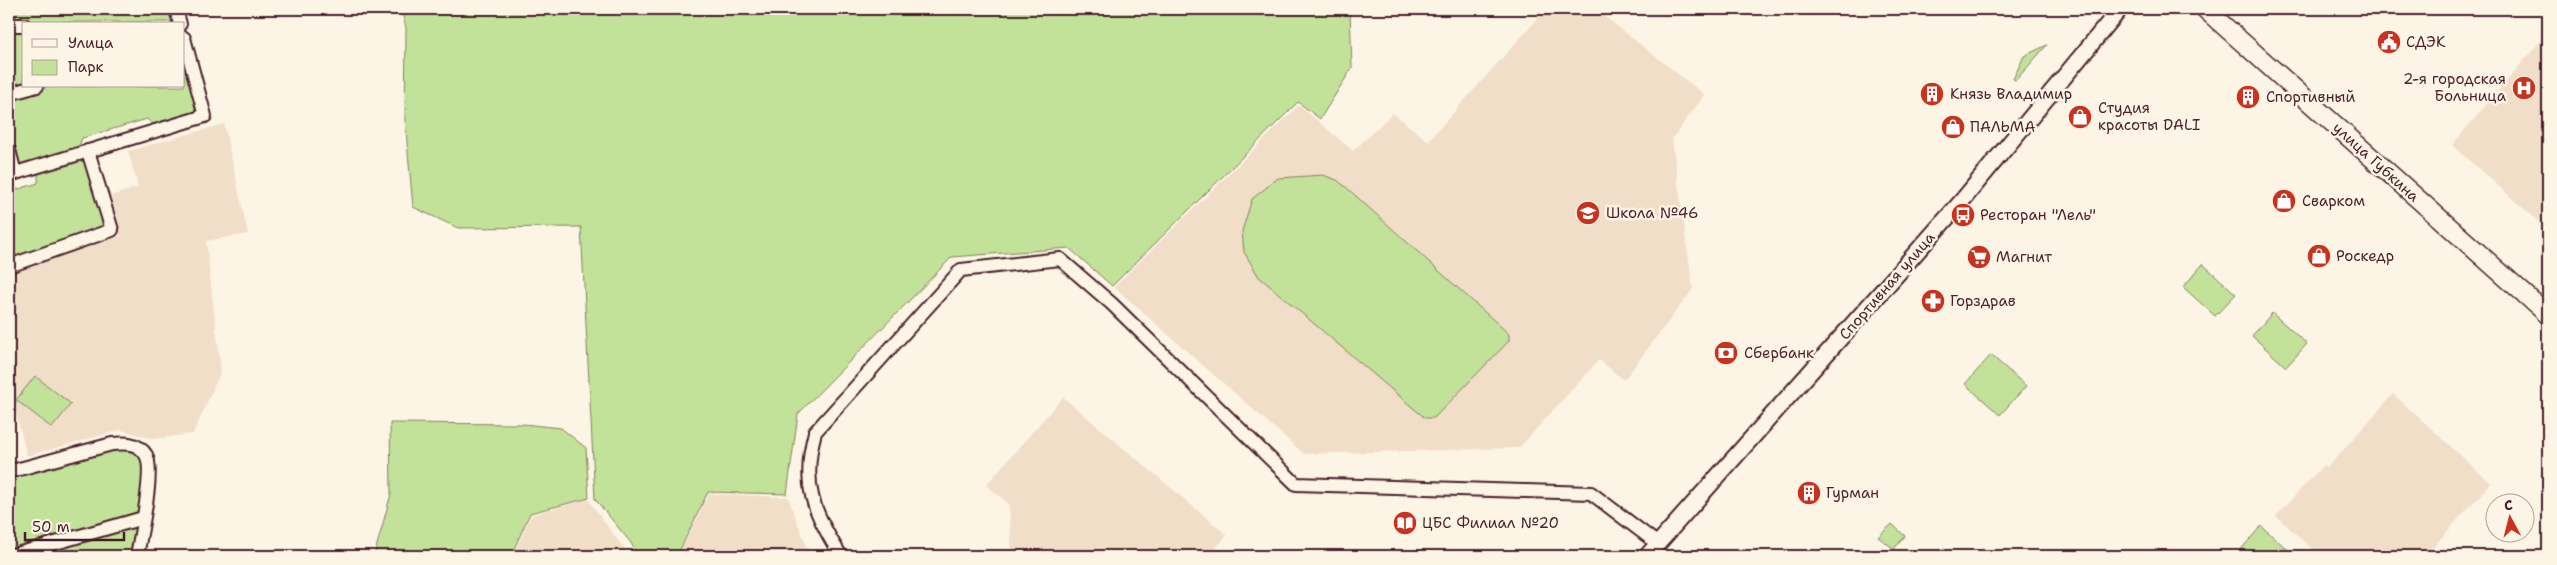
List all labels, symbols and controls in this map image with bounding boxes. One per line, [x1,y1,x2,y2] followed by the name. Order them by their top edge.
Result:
[22,22,185,88] legend
[2376,29,2402,55] public building icon: СДЭК
[2406,32,2446,52] place label: СДЭК
[68,33,114,53] text: Улица
[68,57,104,77] text: Парк
[2403,69,2507,106] place label: 2-я городская Больница
[2511,75,2537,101] hospital icon: 2-я городская Больница
[1919,81,1945,107] building icon: Князь Владимир
[1950,84,2072,104] place label: Князь Владимир
[2235,84,2261,110] building icon: Спортивный
[2266,87,2355,107] place label: Спортивный
[2098,98,2200,135] place label: Студия красоты DALI
[2067,104,2093,130] shop icon: Студия красоты DALI
[1940,114,1966,140] shop icon: ПАЛЬМА
[1970,117,2035,137] place label: ПАЛЬМА
[2328,118,2424,207] street label: улица Губкина
[2271,188,2297,214] shop icon: Сварком
[2302,191,2365,211] place label: Сварком
[1575,200,1601,226] school or university icon: Школа №46
[1950,202,1976,228] bus stop icon: Ресторан "Лель"
[1606,203,1699,223] place label: Школа №46
[1980,205,2096,225] place label: Ресторан "Лель"
[1835,227,1940,344] street label: Спортивная улица
[2306,243,2332,269] shop icon: Роскедр
[1966,244,1992,270] supermarket icon: Магнит
[2336,246,2394,266] place label: Роскедр
[1996,247,2052,267] place label: Магнит
[1920,288,1946,314] pharmacy icon: Горздрав
[1950,291,2016,311] place label: Горздрав
[1713,340,1739,366] bank icon: Сбербанк
[1744,343,1814,363] place label: Сбербанк
[1796,480,1822,506] building icon: Гурман
[1826,483,1879,503] place label: Гурман
[2484,492,2534,542] north arrow
[2503,496,2514,515] text: С
[25,510,124,542] scale bar
[1392,510,1418,536] library icon: ЦБС Филиал №20
[1422,513,1559,533] place label: ЦБС Филиал №20
[32,517,70,537] text: 50 m

